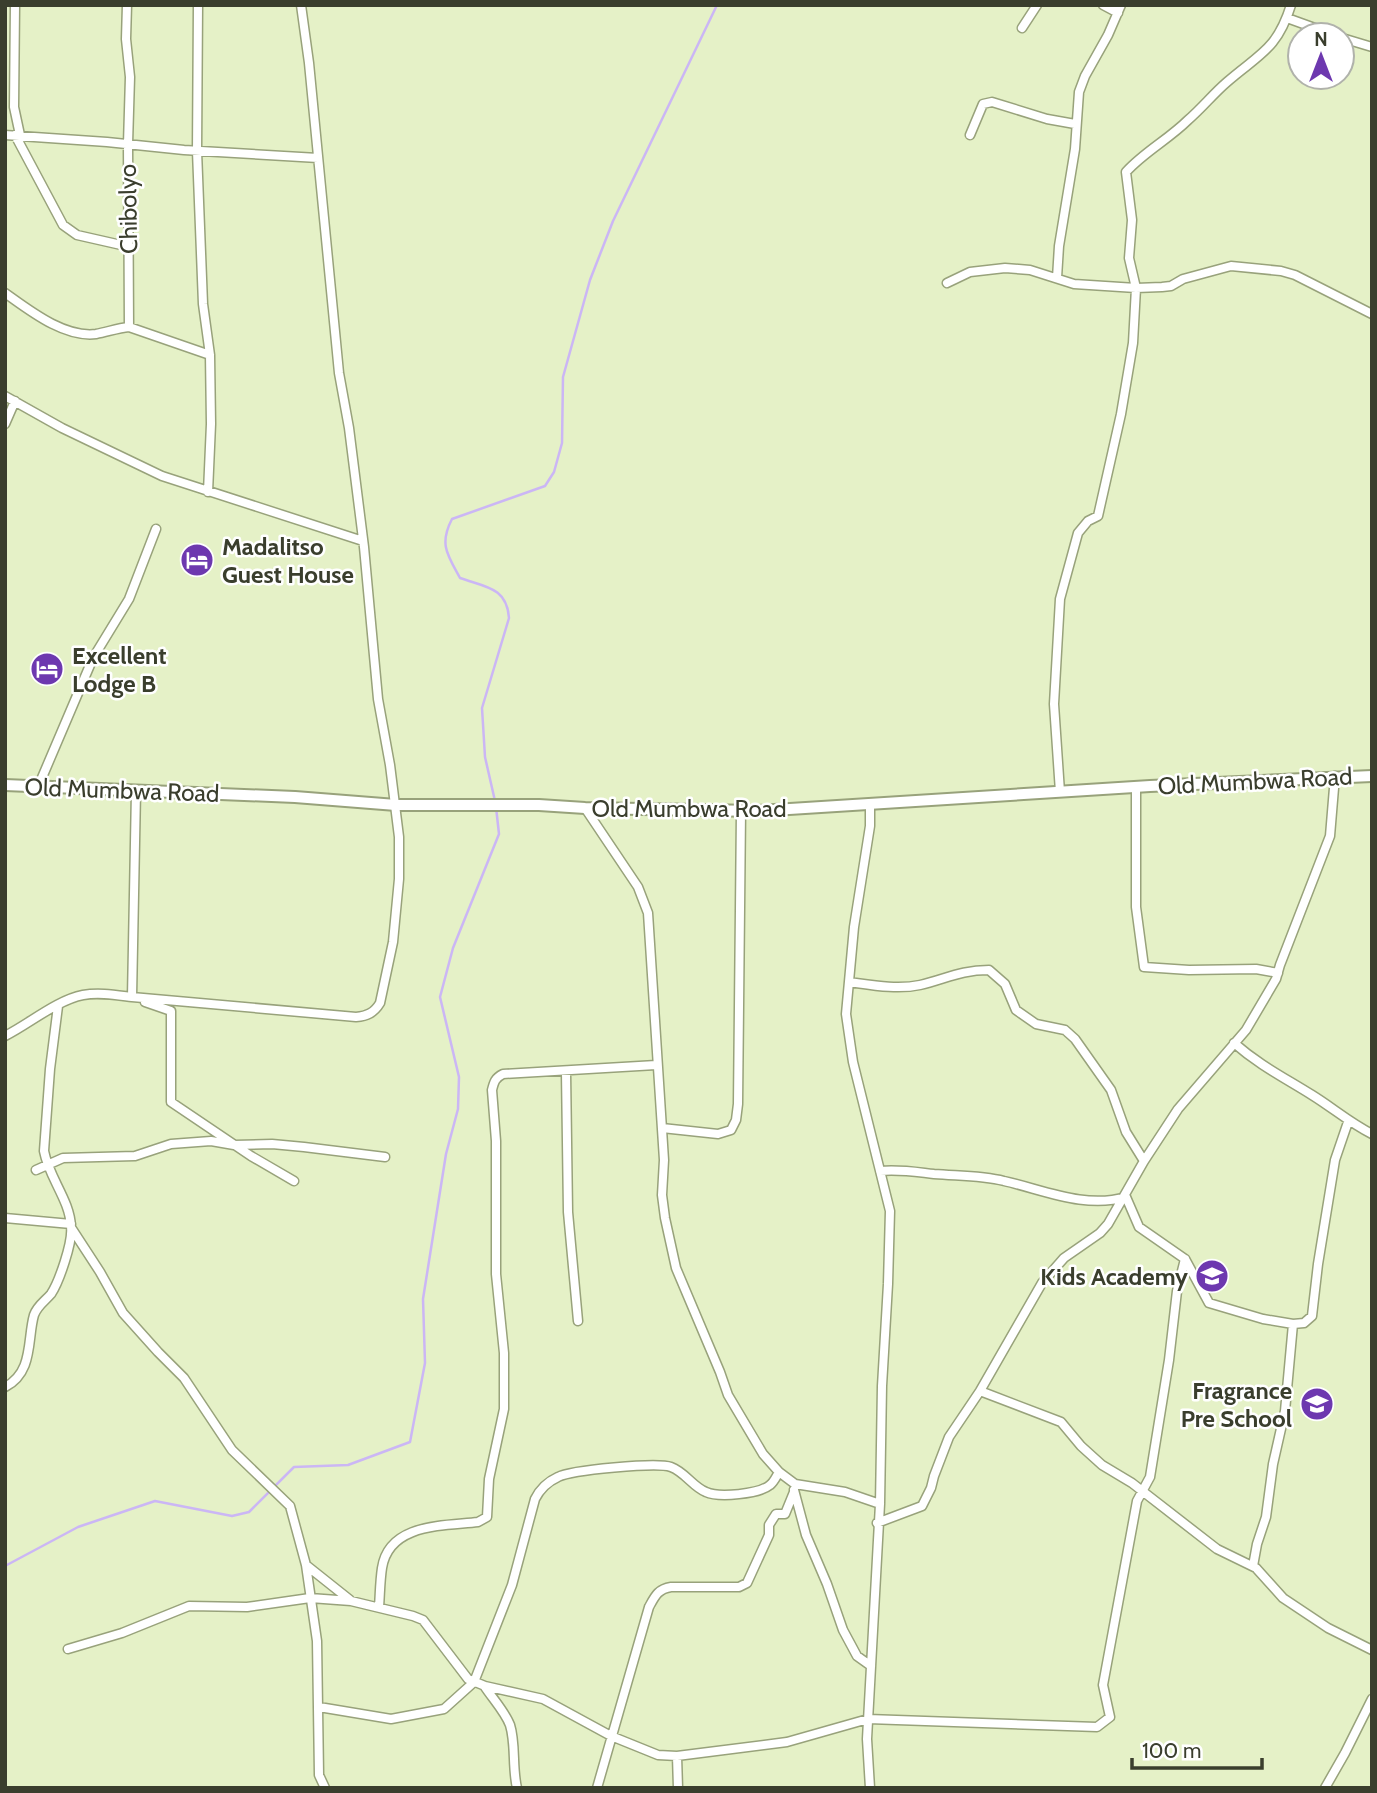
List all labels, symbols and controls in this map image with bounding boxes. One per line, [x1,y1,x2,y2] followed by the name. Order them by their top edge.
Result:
[1286,21,1356,91] north arrow
[1314,28,1328,51] text: N
[113,164,143,254] street label: Chibolyo
[222,532,354,589] place label: Madalitso Guest House
[178,541,216,579] hotel icon: Madalitso Guest House
[72,641,166,698] place label: Excellent Lodge B
[28,650,66,688] hotel icon: Excellent Lodge B
[1157,761,1353,801] street label: Old Mumbwa Road
[24,772,220,808] street label: Old Mumbwa Road
[592,794,786,823] street label: Old Mumbwa Road
[1193,1257,1231,1295] school or university icon: Kids Academy
[1040,1262,1188,1291] place label: Kids Academy
[1181,1376,1292,1433] place label: Fragrance Pre School
[1298,1385,1336,1423] school or university icon: Fragrance Pre School
[1132,1727,1262,1771] scale bar
[1142,1738,1201,1763] text: 100 m

